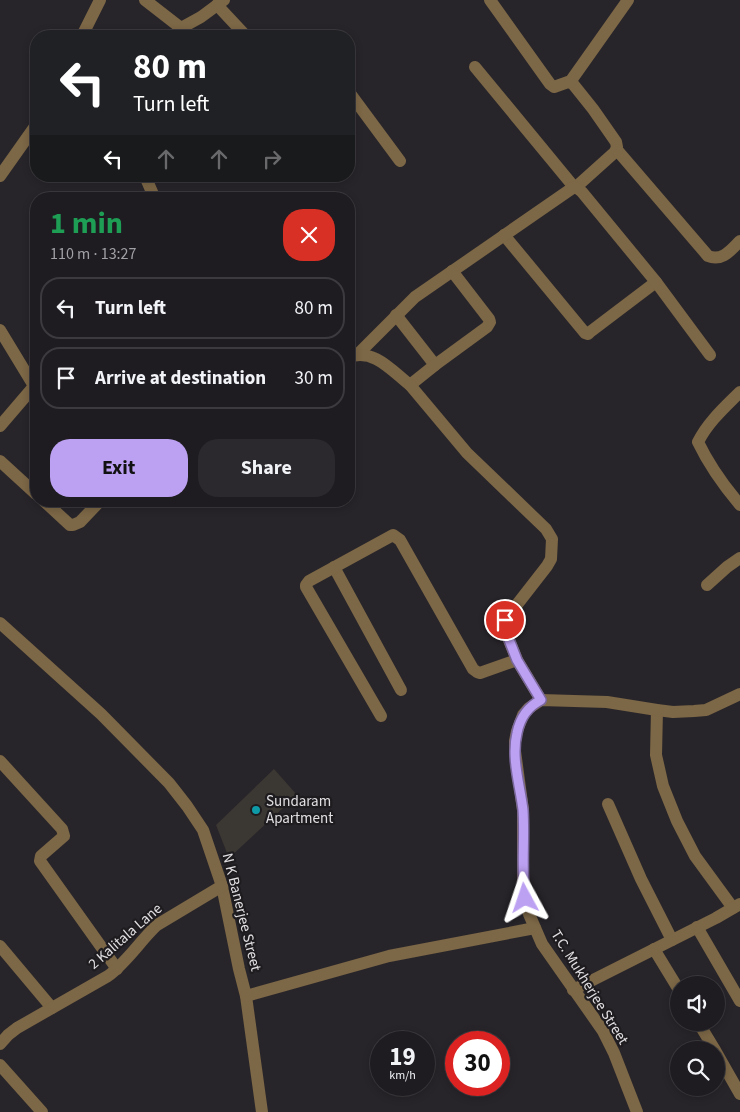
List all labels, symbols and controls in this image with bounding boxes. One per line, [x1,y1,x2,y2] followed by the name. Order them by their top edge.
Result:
[133,42,207,92] text: 80 m
[50,50,115,115] icon: left
[133,88,209,120] text: Turn left
[99,145,127,173] icon: left
[152,145,180,173] icon: ahead
[205,145,233,173] icon: ahead
[258,145,286,173] icon: right
[50,202,123,245] text: 1 min
[283,209,335,261] button: close
[50,243,137,265] text: 110 m · 13:27
[52,294,80,322] icon: left
[95,295,166,322] text: Turn left
[295,295,333,322] text: 80 m
[52,364,80,392] icon: arrive
[95,365,266,392] text: Arrive at destination
[295,365,333,392] text: 30 m
[50,439,188,497] button: Exit
[198,439,335,497] button: Share
[484,599,526,641] pin
[491,606,519,634] icon: arrive
[266,791,333,829] place label: Sundaram Apartment
[250,804,262,816] marker: Sundaram Apartment
[217,851,266,973] street label: N K Banerjee Street
[498,871,550,923] position arrow
[84,898,167,974] street label: 2 Kalitala Lane
[546,926,633,1049] street label: T.C. Mukherjee Street
[670,976,725,1096] map controls
[670,976,725,1031] button: sound
[445,1031,510,1096] speed limit sign: 30
[389,1039,416,1075] text: 19
[670,1041,725,1096] button: search
[389,1067,416,1084] text: km/h

